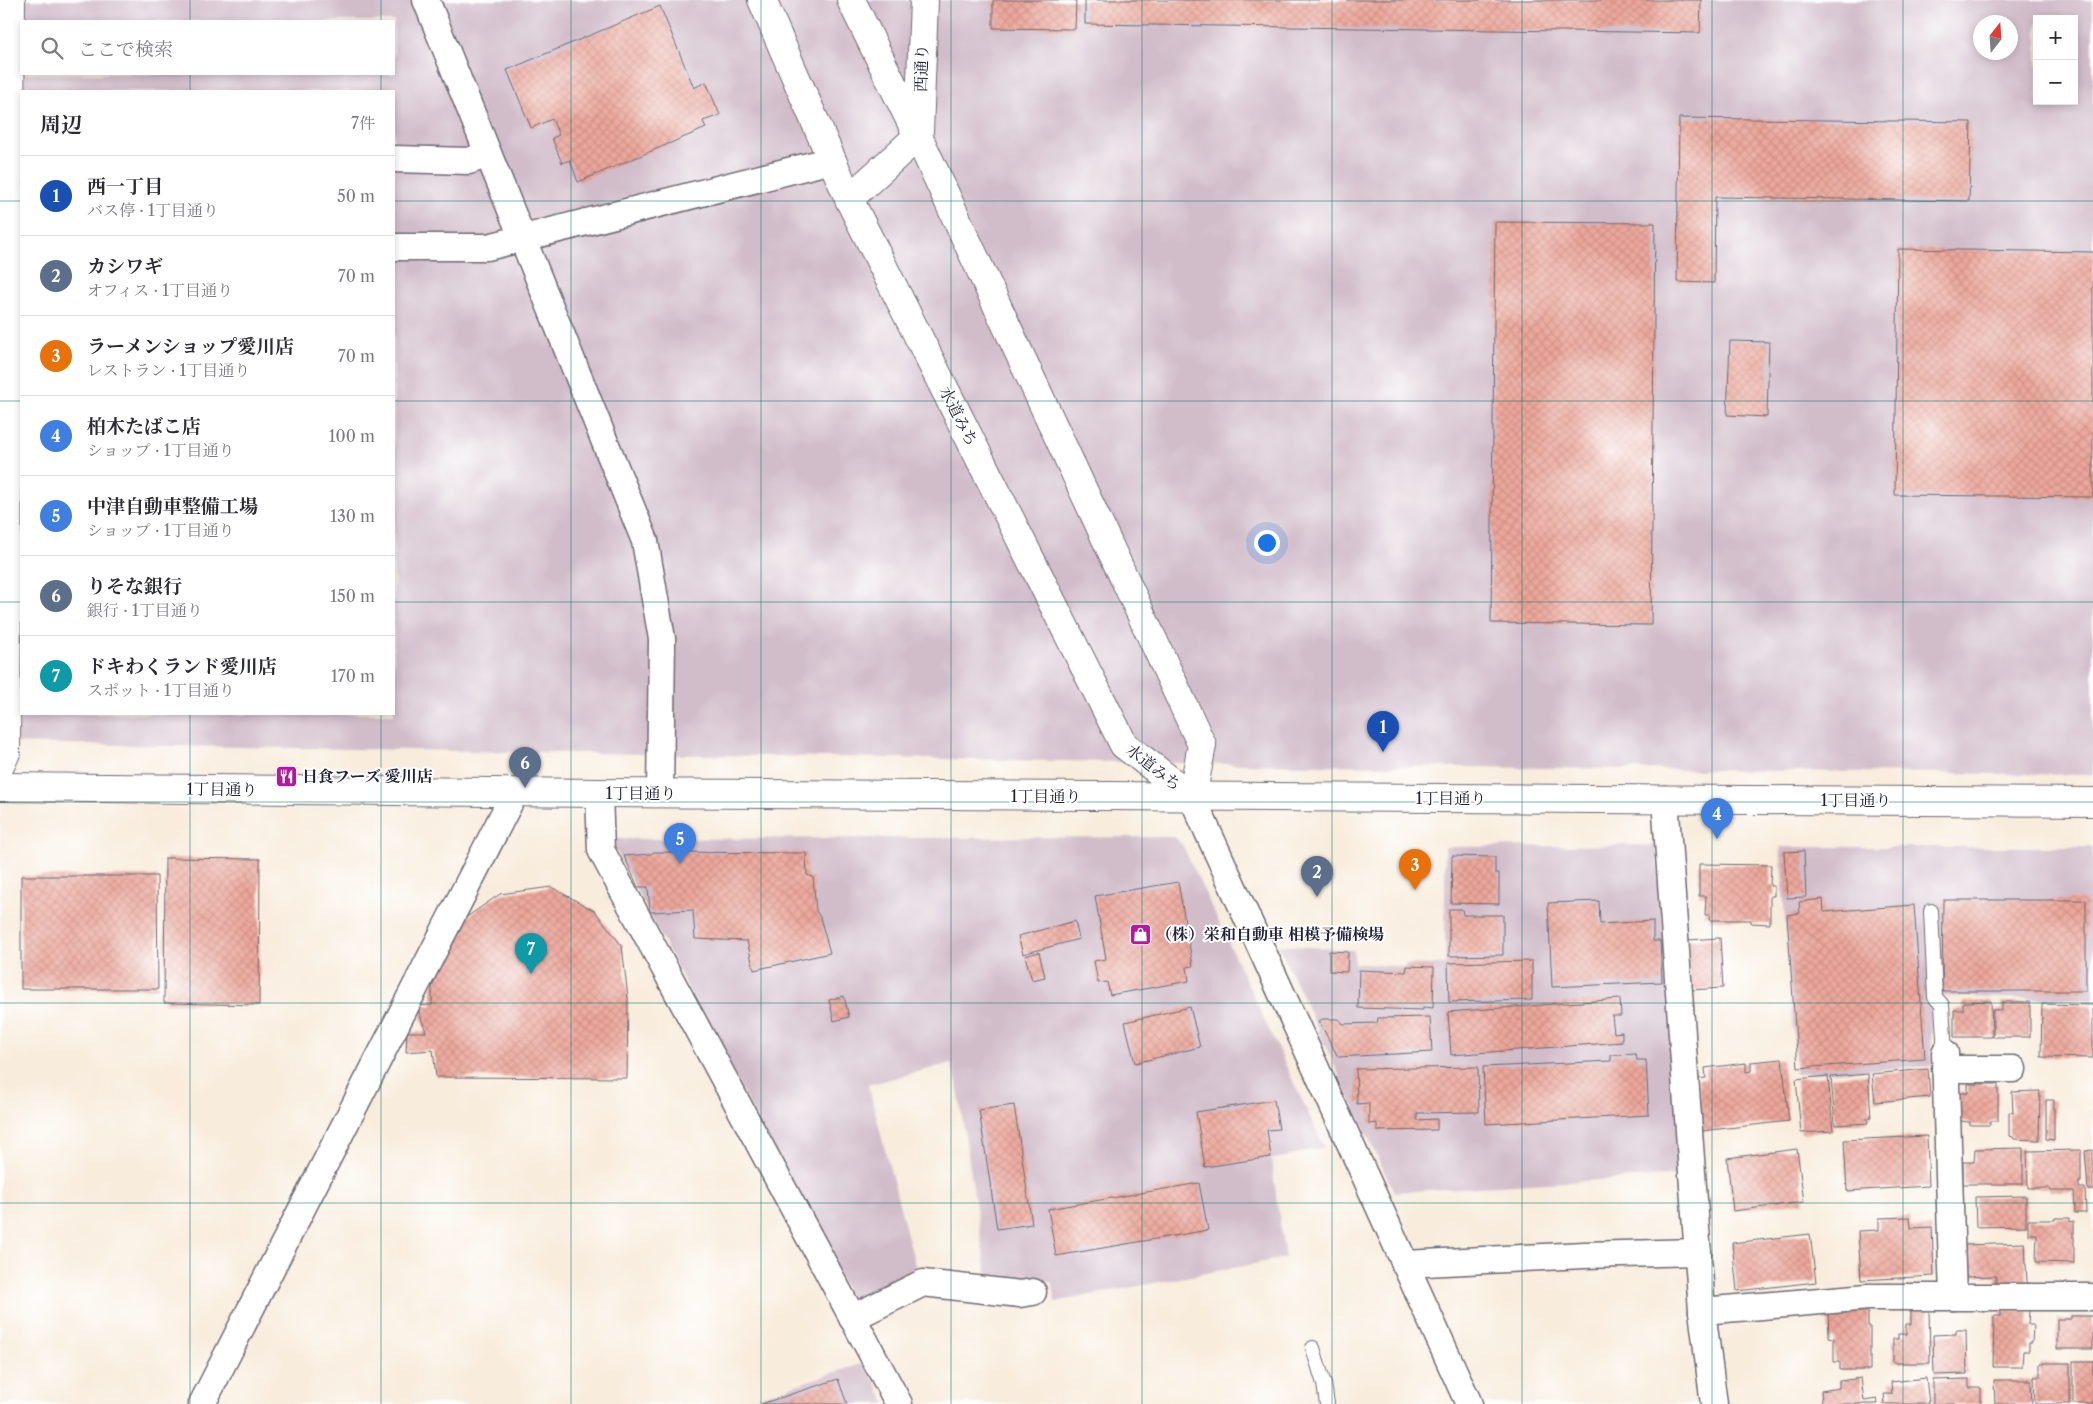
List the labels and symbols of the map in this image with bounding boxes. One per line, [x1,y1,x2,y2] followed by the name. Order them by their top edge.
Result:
[1973,15,2018,60] north arrow
[910,44,932,92] street label: 西通り
[936,383,982,449] street label: 水道みち
[1254,530,1280,556] your location
[1367,711,1399,752] pin: 1
[1123,739,1185,795] street label: 水道みち
[509,747,541,788] pin: 6
[274,764,298,788] restaurant icon: 日食フーズ 愛川店
[302,766,433,786] place label: 日食フーズ 愛川店
[186,778,258,800] street label: 1丁目通り
[606,783,676,803] street label: 1丁目通り
[1011,786,1081,806] street label: 1丁目通り
[1416,788,1486,808] street label: 1丁目通り
[1821,790,1891,810] street label: 1丁目通り
[1701,798,1733,839] pin: 4
[664,823,696,864] pin: 5
[1399,849,1431,890] pin: 3
[1301,856,1333,897] pin: 2
[1128,922,1152,946] shop icon: （株）栄和自動車 相模予備検場
[1156,924,1384,944] place label: （株）栄和自動車 相模予備検場
[515,933,547,974] pin: 7

